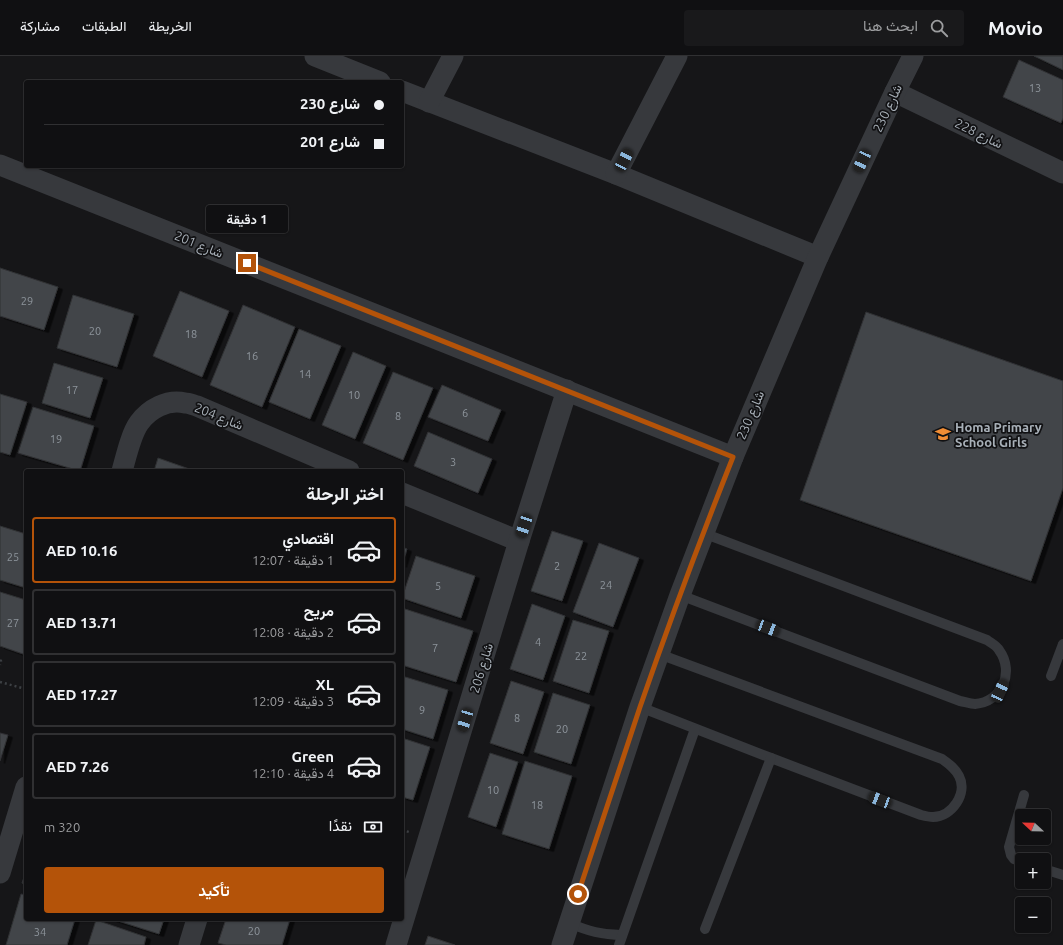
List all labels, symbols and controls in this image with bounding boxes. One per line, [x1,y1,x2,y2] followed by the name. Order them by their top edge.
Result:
[684,10,964,46] search box
[863,17,918,34] text: ابحث هنا
[928,17,950,39] icon: search
[988,17,1043,39] text: Movio
[20,18,60,34] text: مشاركة
[82,18,126,34] text: الطبقات
[148,18,192,34] text: الخريطة
[870,82,907,135] street label: شارع 230
[1029,82,1041,94] house number: 13
[300,95,360,112] text: شارع 230
[952,116,1005,153] street label: شارع 228
[300,133,360,150] text: شارع 201
[613,147,635,173] car
[851,148,873,174] car
[206,205,288,233] callout: 1 دقيقة
[227,212,267,226] text: 1 دقيقة
[172,228,225,263] street label: شارع 201
[238,254,256,272] route end
[21,295,33,307] house number: 29
[89,325,101,337] house number: 20
[185,328,197,340] house number: 18
[246,350,258,362] house number: 16
[299,368,311,380] house number: 14
[66,384,78,396] house number: 17
[348,389,360,401] house number: 10
[734,389,769,442] street label: شارع 230
[192,400,245,435] street label: شارع 204
[462,407,468,419] house number: 6
[395,410,401,422] house number: 8
[955,420,1042,449] place label: Homa Primary School Girls
[934,425,952,443] school or university icon: Homa Primary School Girls
[50,433,62,445] house number: 19
[450,456,456,468] house number: 3
[306,483,384,503] text: اختر الرحلة
[515,513,533,539] car
[282,530,334,547] text: اقتصادي
[346,532,382,568] icon: car
[46,542,118,559] text: AED 10.16
[7,551,19,563] house number: 25
[252,553,334,567] text: 1 دقيقة · 12:07
[554,560,560,572] house number: 2
[600,579,612,591] house number: 24
[435,580,441,592] house number: 5
[304,602,334,619] text: مريح
[346,604,382,640] icon: car
[46,614,118,631] text: AED 13.71
[7,617,19,629] house number: 27
[755,618,781,638] car
[252,625,334,639] text: 2 دقيقة · 12:08
[535,636,541,648] house number: 4
[432,642,438,654] house number: 7
[467,642,498,695] street label: شارع 206
[575,650,587,662] house number: 22
[316,676,334,693] text: XL
[346,676,382,712] icon: car
[989,678,1011,704] car
[46,686,118,703] text: AED 17.27
[252,694,334,708] text: 3 دقيقة · 12:09
[419,704,425,716] house number: 9
[456,707,474,733] car
[514,712,520,724] house number: 8
[556,723,568,735] house number: 20
[292,748,334,765] text: Green
[346,748,382,784] icon: car
[46,758,109,775] text: AED 7.26
[252,766,334,780] text: 4 دقيقة · 12:10
[487,784,499,796] house number: 10
[867,790,893,810] car
[531,799,543,811] house number: 18
[1015,809,1051,845] north arrow
[1015,809,1051,933] map controls
[362,816,384,838] icon: cash
[329,817,352,834] text: نقدًا
[44,820,80,834] text: 320 m
[1015,853,1051,889] button: +
[44,867,384,913] button: تأكيد
[569,885,587,903] route start
[1015,897,1051,933] button: −
[248,925,260,937] house number: 20
[34,926,46,938] house number: 34

